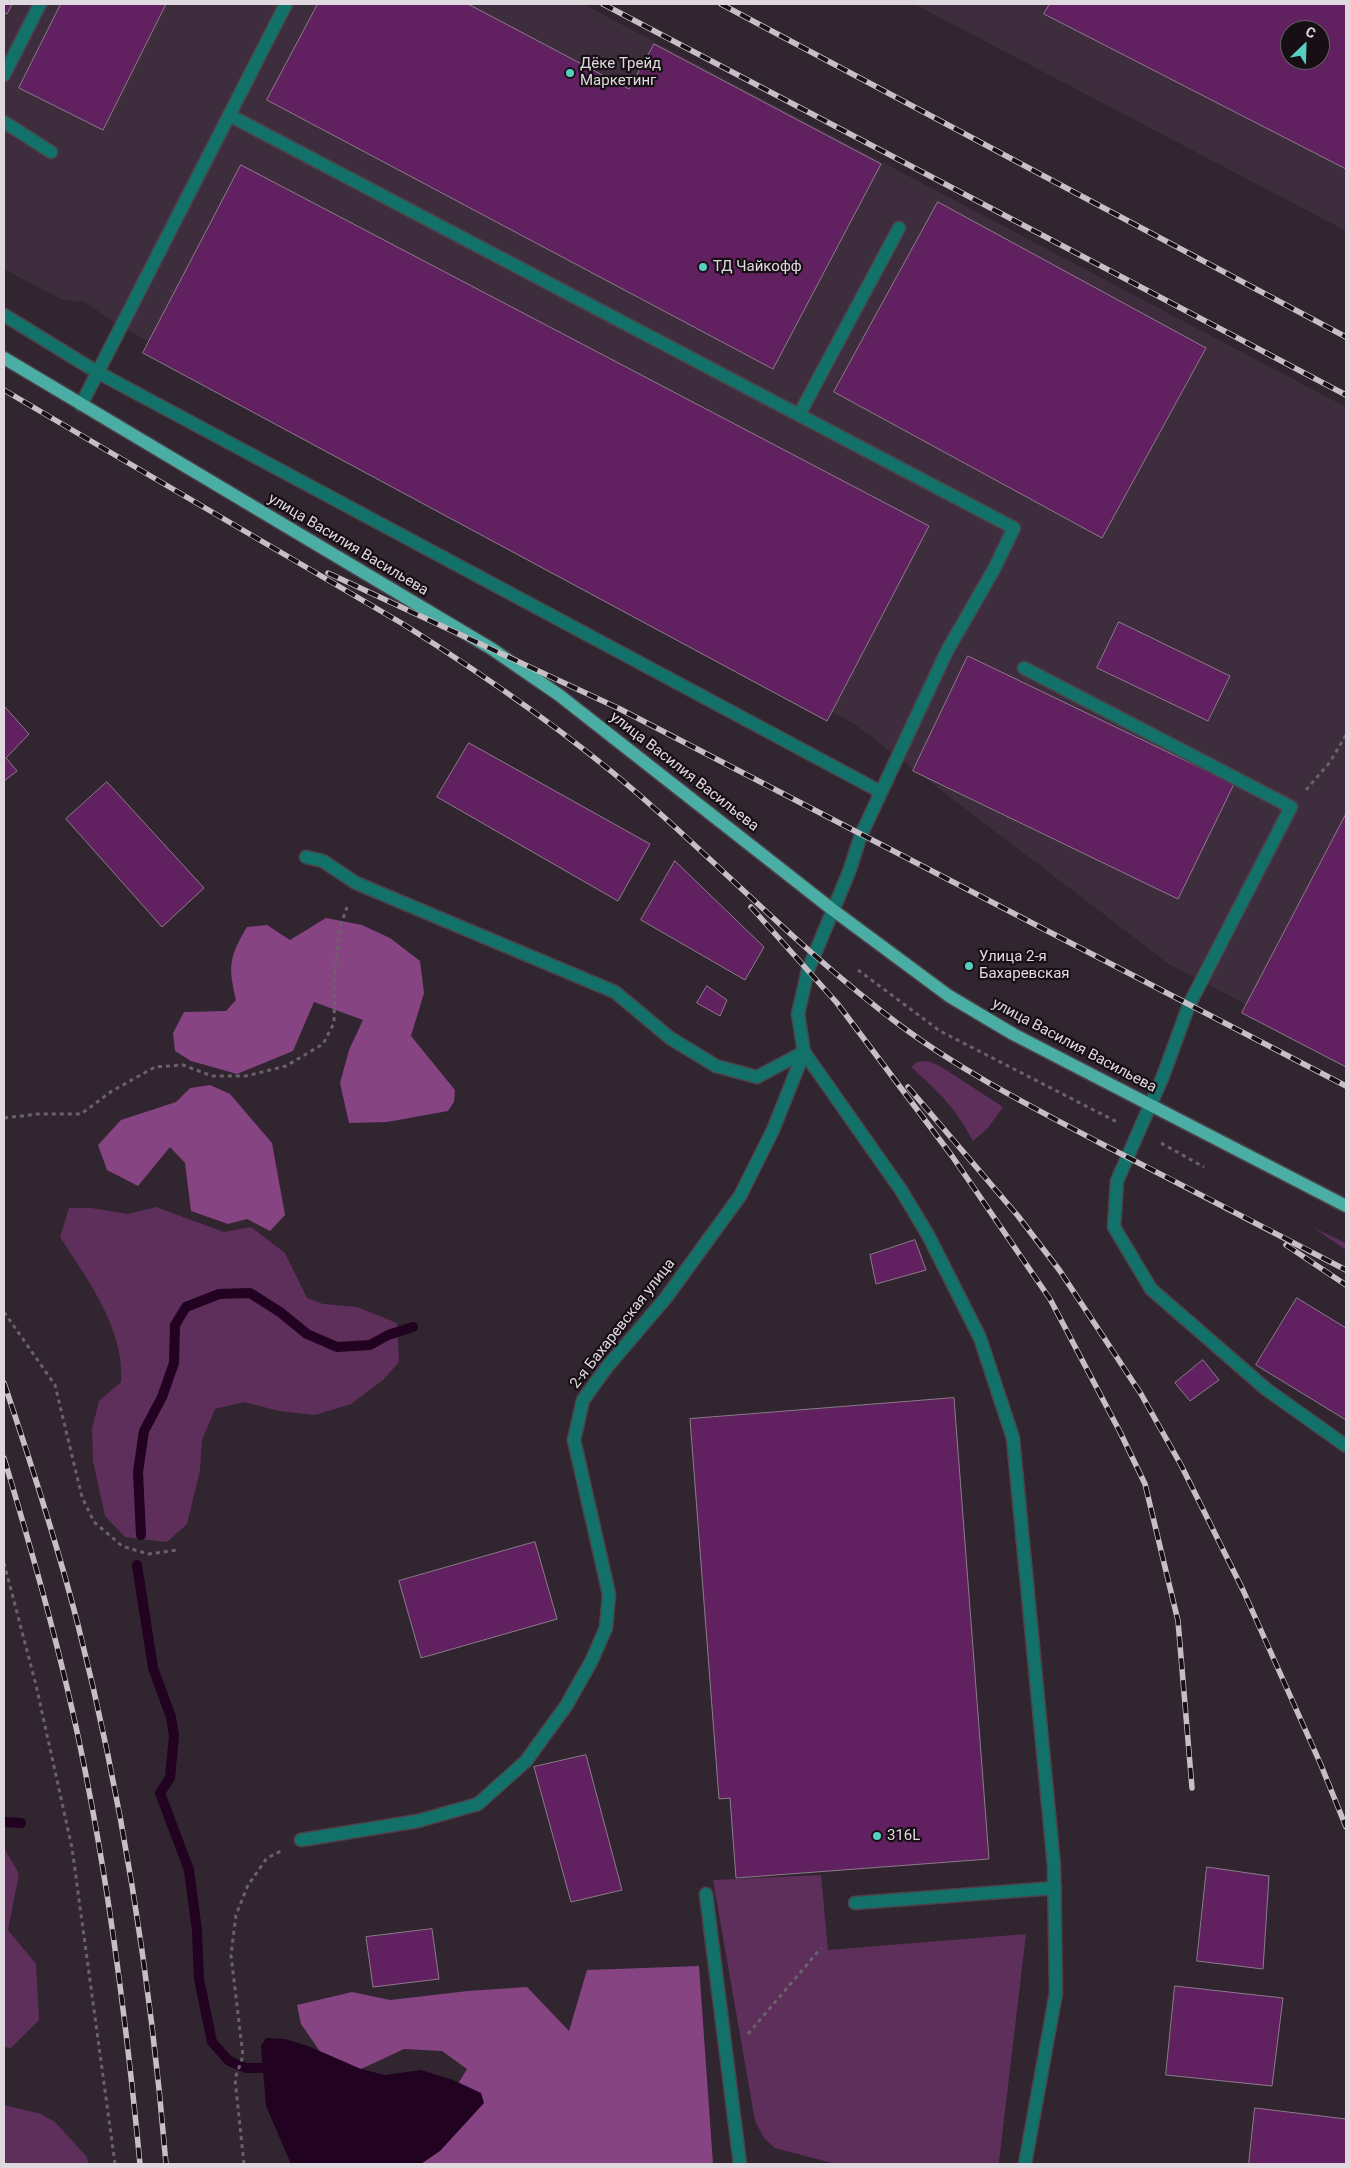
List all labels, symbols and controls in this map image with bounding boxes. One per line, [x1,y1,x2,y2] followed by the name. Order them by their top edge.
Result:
[1280,20,1330,70] north arrow
[1303,23,1318,41] text: С
[580,55,661,90] place label: Дёке Трейд Маркетинг
[564,67,576,79] marker: Дёке Трейд Маркетинг
[713,258,802,276] place label: ТД Чайкофф
[697,261,709,273] marker: ТД Чайкофф
[265,490,431,600] street label: улица Василия Васильева
[606,708,762,836] street label: улица Василия Васильева
[979,948,1070,983] place label: Улица 2-я Бахаревская
[963,960,975,972] marker: Улица 2-я Бахаревская
[989,995,1159,1097] street label: улица Василия Васильева
[567,1255,679,1393] street label: 2-я Бахаревская улица
[887,1827,920,1845] place label: 316L
[871,1830,883,1842] marker: 316L

